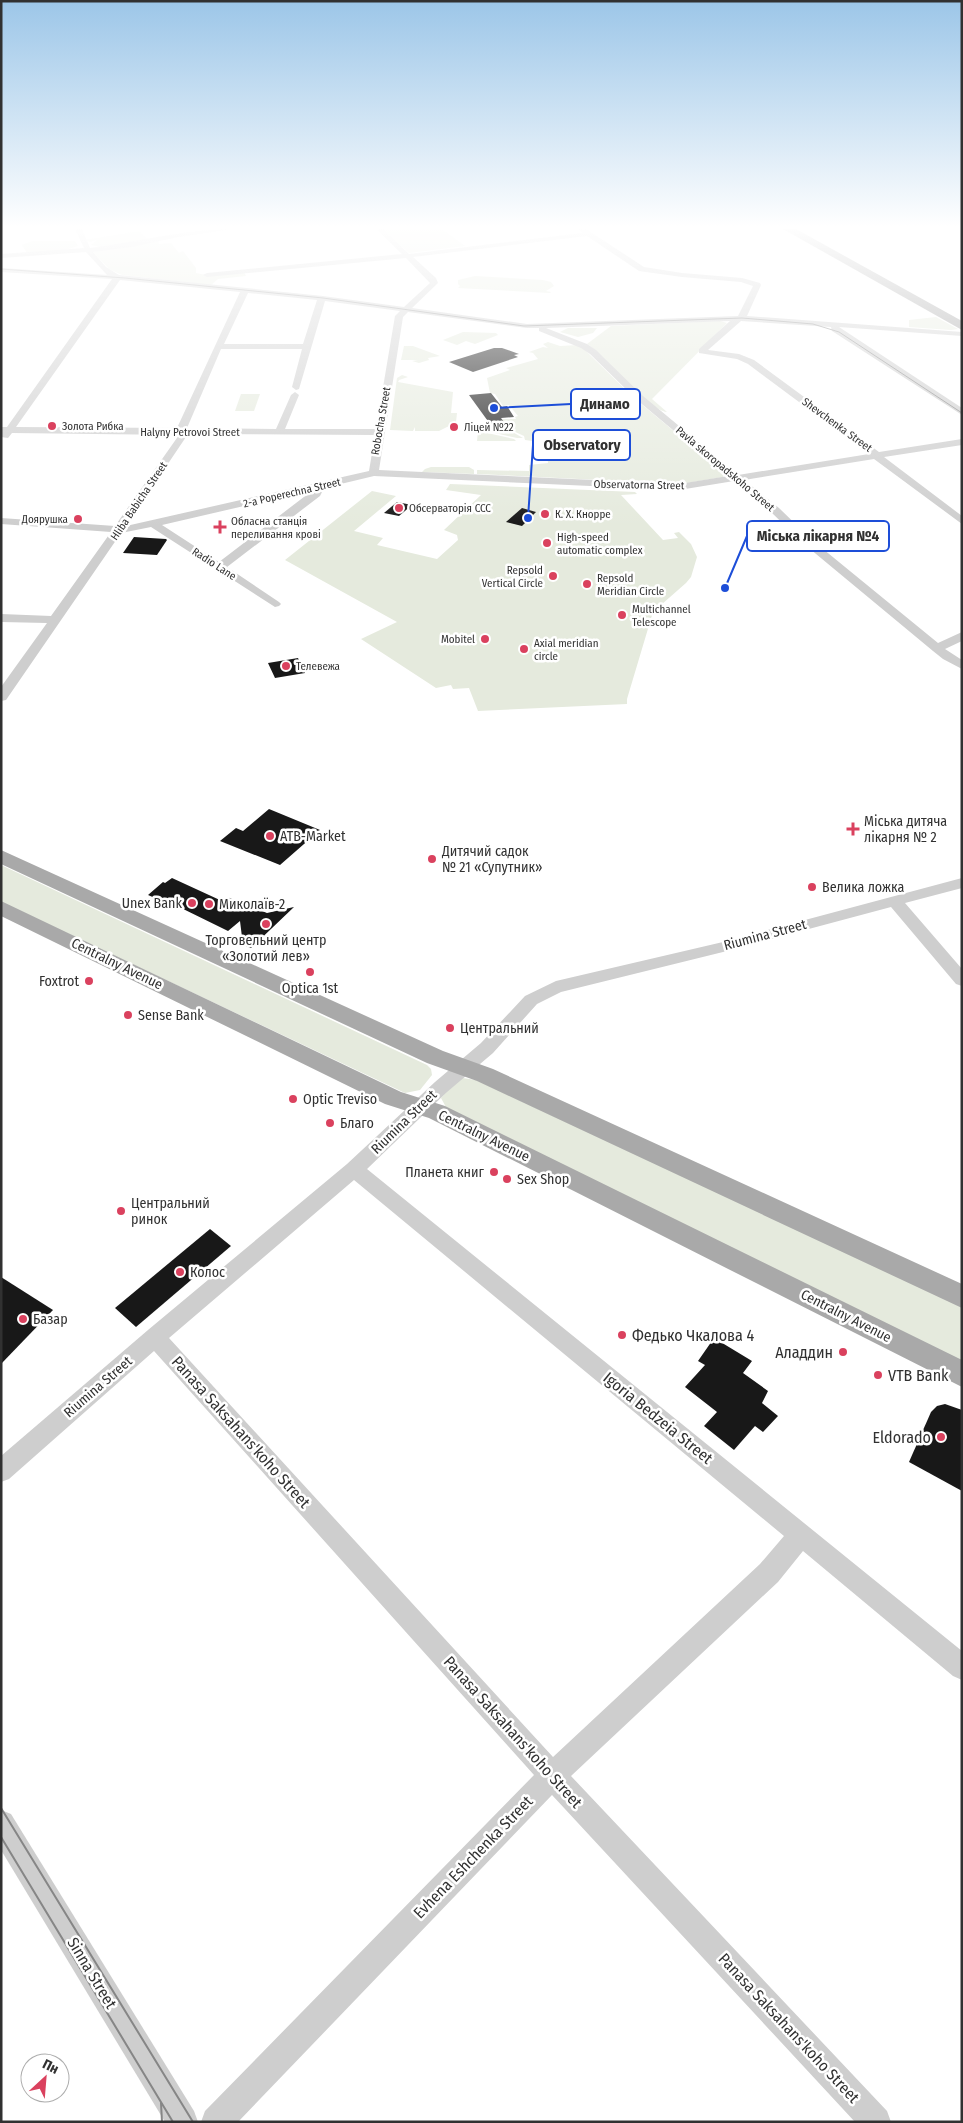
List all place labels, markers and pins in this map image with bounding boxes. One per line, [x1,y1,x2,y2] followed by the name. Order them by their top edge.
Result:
[571,389,640,419] callout: Динамо
[46,420,58,432] marker: Золота Рибка
[62,420,124,433] place label: Золота Рибка
[448,421,460,433] marker: Ліцей №22
[464,421,514,434] place label: Ліцей №22
[533,430,630,460] callout: Observatory
[393,502,405,514] marker: Обсерваторія ССС
[409,502,491,515] place label: Обсерваторія ССС
[539,508,551,520] marker: К. Х. Кнорре
[555,508,611,521] place label: К. Х. Кнорре
[21,513,68,526] place label: Доярушка
[72,513,84,525] marker: Доярушка
[231,515,321,541] place label: Обласна станція переливання крові
[213,520,227,534] marker: Обласна станція переливання крові
[747,521,889,551] callout: Міська лікарня №4
[557,531,643,557] place label: High-speed automatic complex
[541,537,553,549] marker: High-speed automatic complex
[482,564,543,590] place label: Repsold Vertical Circle
[547,570,559,582] marker: Repsold Vertical Circle
[597,572,664,598] place label: Repsold Meridian Circle
[581,578,593,590] marker: Repsold Meridian Circle
[632,603,691,629] place label: Multichannel Telescope
[616,609,628,621] marker: Multichannel Telescope
[441,633,475,646] place label: Mobitel
[479,633,491,645] marker: Mobitel
[534,637,599,663] place label: Axial meridian circle
[518,643,530,655] marker: Axial meridian circle
[280,660,292,672] marker: Телевежа
[296,660,340,673] place label: Телевежа
[864,813,947,846] place label: Міська дитяча лікарня № 2
[846,822,860,836] marker: Міська дитяча лікарня № 2
[280,828,346,845] place label: ATB-Market
[264,830,276,842] marker: ATB-Market
[441,843,543,876] place label: Дитячий садок № 21 «Супутник»
[426,853,438,865] marker: Дитячий садок № 21 «Супутник»
[822,879,904,896] place label: Велика ложка
[806,881,818,893] marker: Велика ложка
[122,895,182,912] place label: Unex Bank
[219,896,285,913] place label: Миколаїв-2
[186,897,198,909] marker: Unex Bank
[203,898,215,910] marker: Миколаїв-2
[260,918,272,930] marker: Торговельний центр «Золотий лев»
[206,932,326,965] place label: Торговельний центр «Золотий лев»
[304,966,316,978] marker: Optica 1st
[39,973,79,990] place label: Foxtrot
[83,975,95,987] marker: Foxtrot
[282,980,339,997] place label: Optica 1st
[138,1007,204,1024] place label: Sense Bank
[122,1009,134,1021] marker: Sense Bank
[460,1020,539,1037] place label: Центральний
[444,1022,456,1034] marker: Центральний
[303,1091,377,1108] place label: Optic Treviso
[287,1093,299,1105] marker: Optic Treviso
[340,1115,374,1132] place label: Благо
[324,1117,336,1129] marker: Благо
[405,1164,485,1181] place label: Планета книг
[488,1166,500,1178] marker: Планета книг
[517,1171,569,1188] place label: Sex Shop
[501,1173,513,1185] marker: Sex Shop
[131,1195,210,1228] place label: Центральний ринок
[115,1205,127,1217] marker: Центральний ринок
[190,1264,225,1281] place label: Колос
[174,1266,186,1278] marker: Колос
[33,1311,68,1328] place label: Базар
[17,1313,29,1325] marker: Базар
[632,1326,755,1345] place label: Федько Чкалова 4
[616,1329,628,1341] marker: Федько Чкалова 4
[775,1343,833,1362] place label: Аладдин
[837,1346,849,1358] marker: Аладдин
[888,1366,949,1385] place label: VTB Bank
[872,1369,884,1381] marker: VTB Bank
[873,1428,931,1447] place label: Eldorado
[935,1431,947,1443] marker: Eldorado

